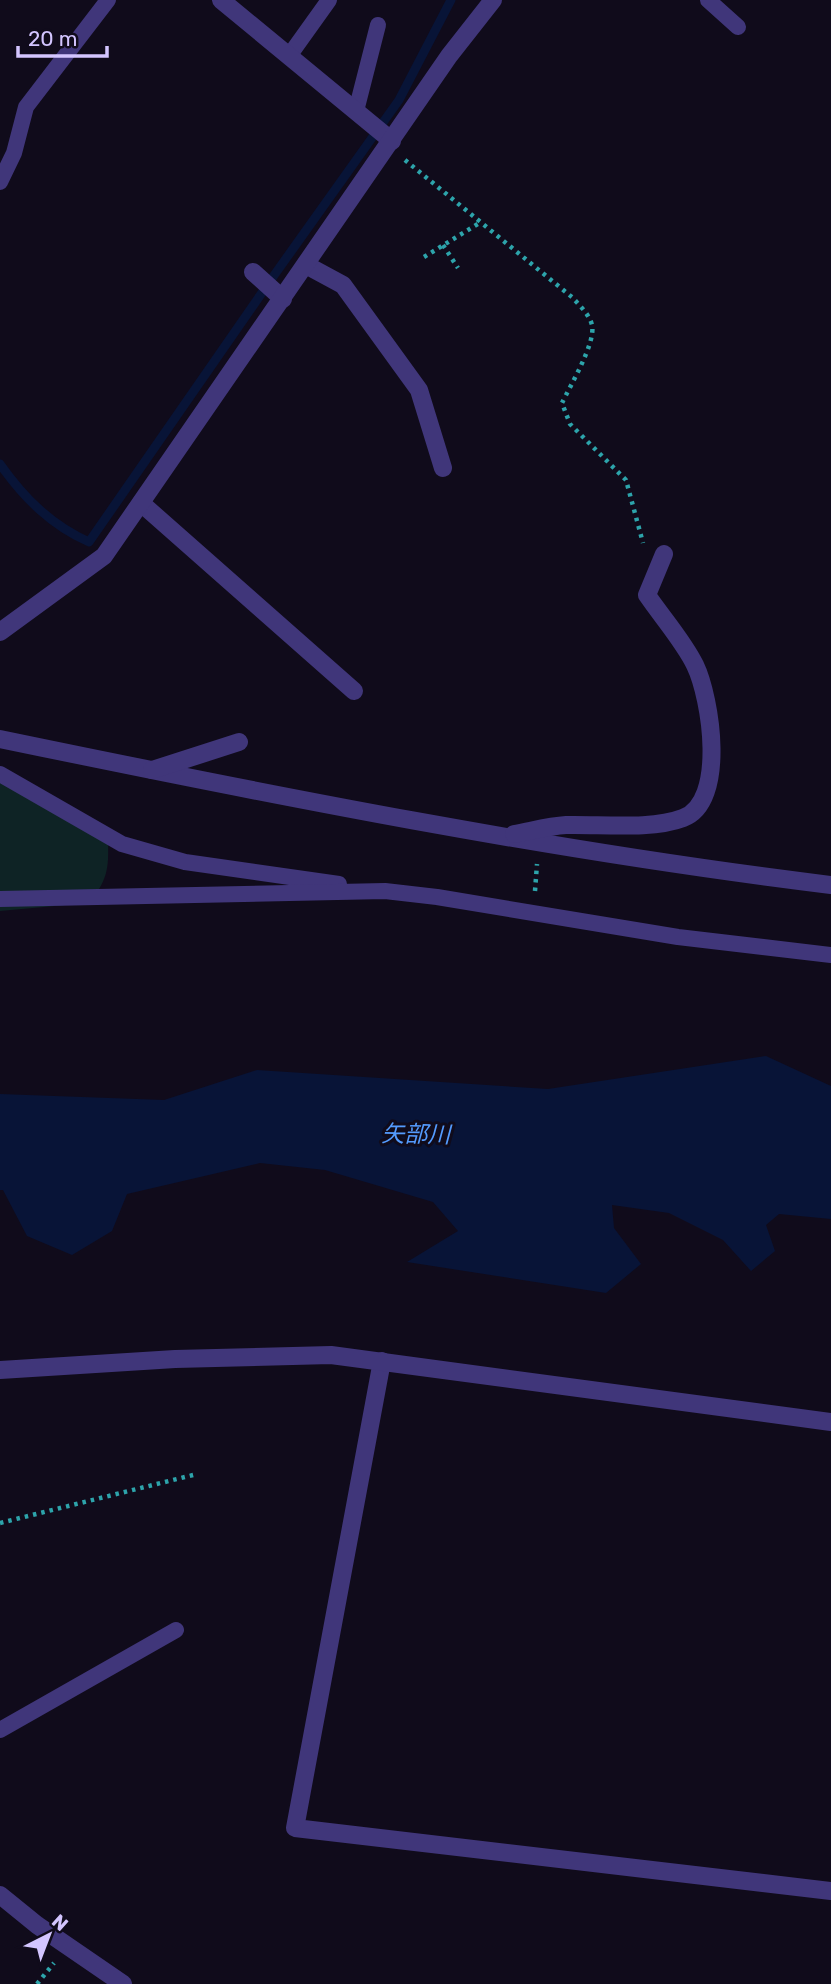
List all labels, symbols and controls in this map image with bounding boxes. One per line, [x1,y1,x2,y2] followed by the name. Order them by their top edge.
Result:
[18,14,107,58] scale bar
[28,26,77,51] text: 20 m
[381,1119,454,1149] water label: 矢部川
[14,1900,84,1970] north arrow
[47,1910,73,1936] text: N

